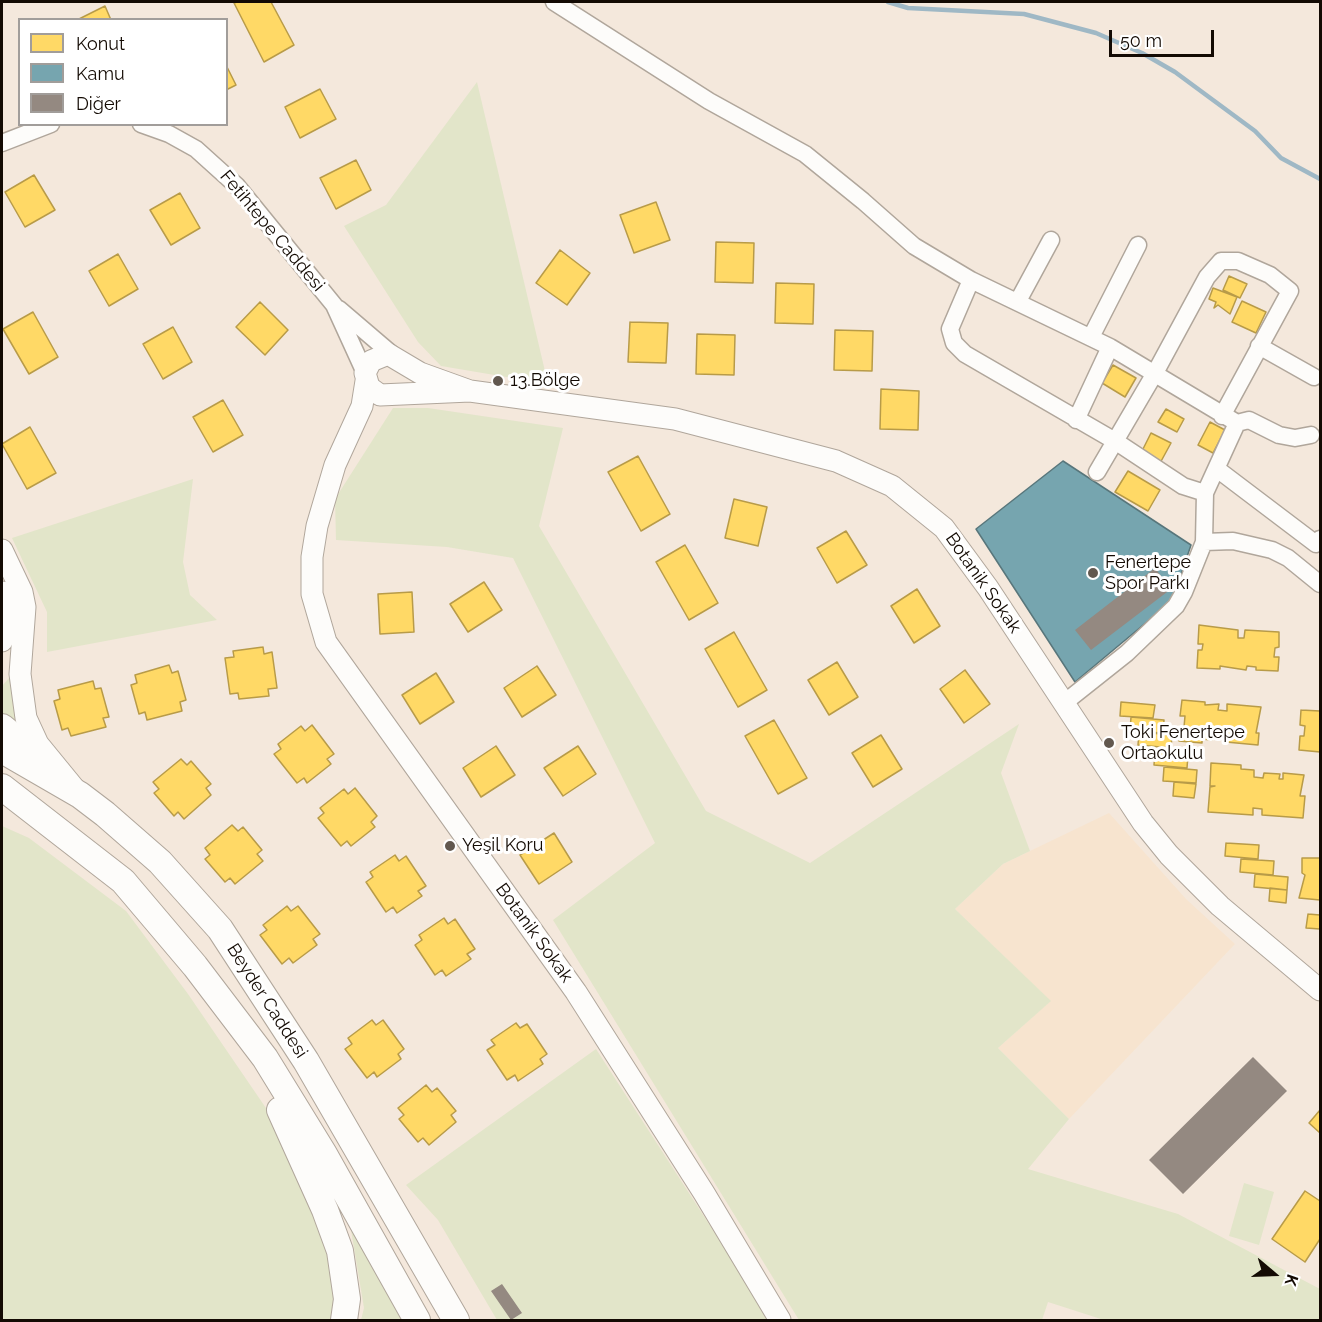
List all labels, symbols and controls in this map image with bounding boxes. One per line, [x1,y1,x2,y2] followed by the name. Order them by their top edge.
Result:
[18,18,228,126] legend
[1112,18,1217,56] scale bar
[1120,30,1162,51] text: 50 m
[76,33,125,54] text: Konut
[76,63,125,84] text: Kamu
[76,93,121,114] text: Diğer
[215,166,329,296] street label: Fetihtepe Caddesi
[510,370,580,392] place label: 13.Bölge
[491,374,505,388] marker: 13.Bölge
[940,529,1026,637] street label: Botanik Sokak
[1105,552,1191,594] place label: Fenertepe Spor Parkı
[1086,566,1100,580] marker: Fenertepe Spor Parkı
[1121,722,1245,764] place label: Toki Fenertepe Ortaokulu
[1102,736,1116,750] marker: Toki Fenertepe Ortaokulu
[462,835,543,857] place label: Yeşil Koru
[443,839,457,853] marker: Yeşil Koru
[491,879,577,987] street label: Botanik Sokak
[222,940,312,1062] street label: Beyder Caddesi
[1244,1244,1304,1304] north arrow
[1281,1272,1302,1288] text: K

